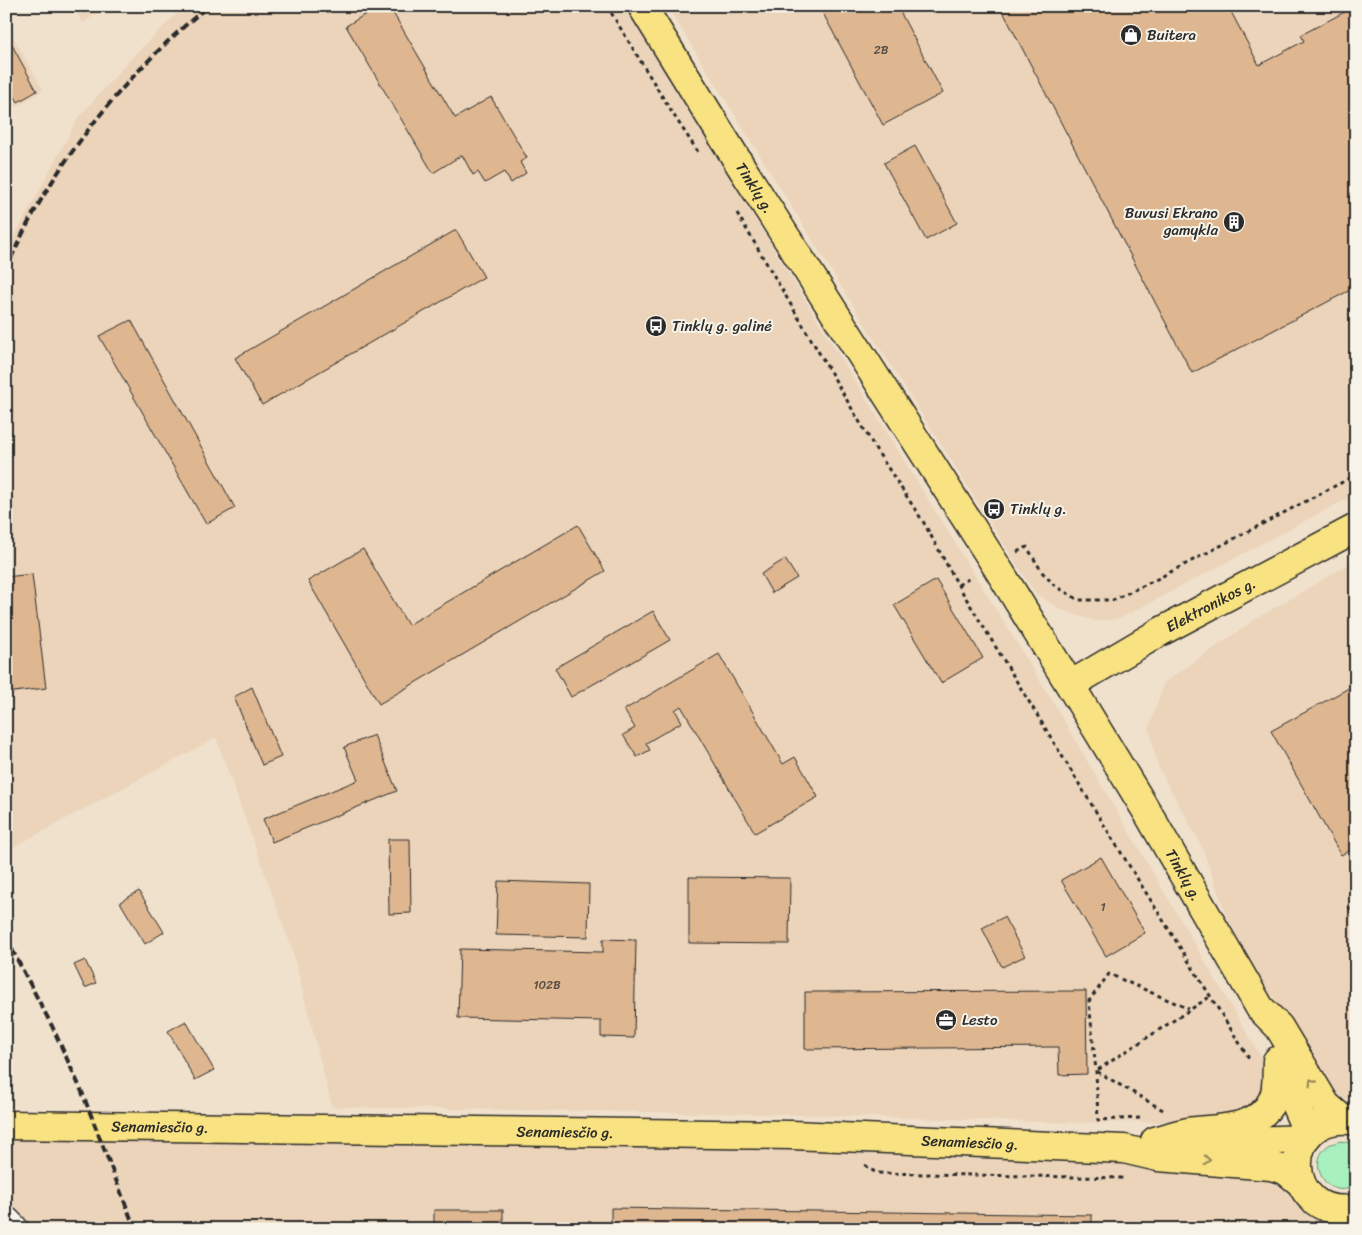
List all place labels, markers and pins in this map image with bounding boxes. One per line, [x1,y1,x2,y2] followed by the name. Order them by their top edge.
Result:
[1147,22,1197,48] place label: Buitera
[1119,23,1143,47] shop icon: Buitera
[1125,200,1218,243] place label: Buvusi Ekrano gamykla
[1222,210,1246,234] building icon: Buvusi Ekrano gamykla
[672,313,772,339] place label: Tinklų g. galinė
[644,314,668,338] bus stop icon: Tinklų g. galinė
[1010,496,1067,522] place label: Tinklų g.
[982,497,1006,521] bus stop icon: Tinklų g.
[962,1007,998,1033] place label: Lesto
[934,1008,958,1032] office icon: Lesto

